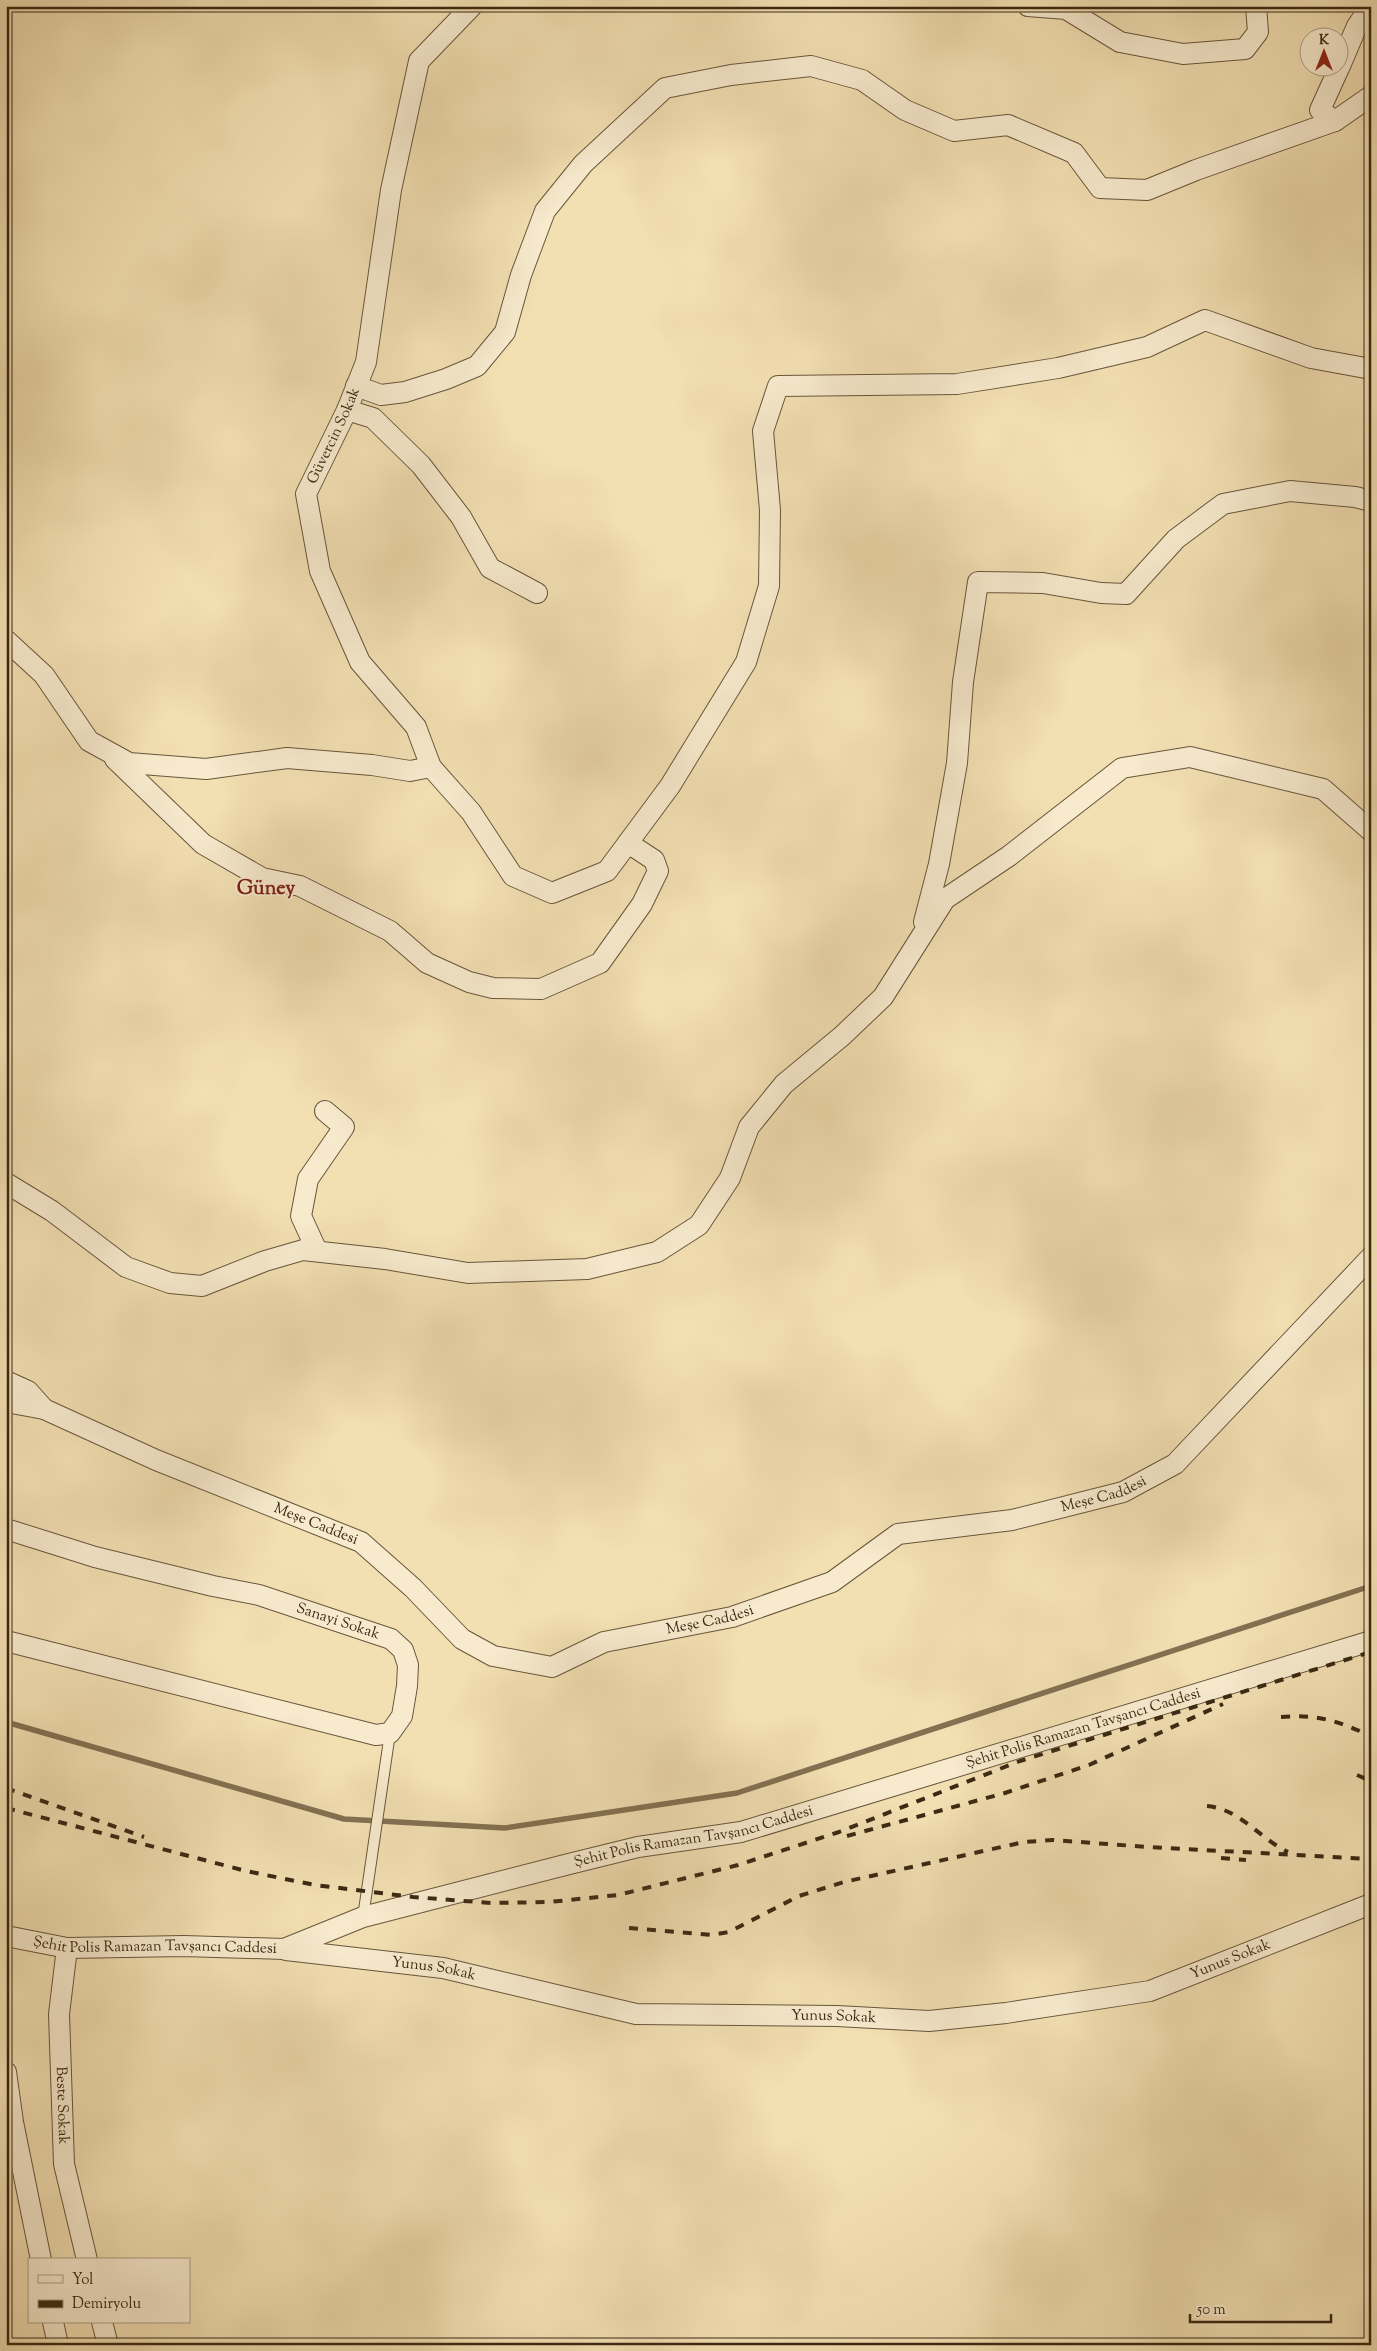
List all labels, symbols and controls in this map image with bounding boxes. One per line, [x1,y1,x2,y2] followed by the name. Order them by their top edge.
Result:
[1300,28,1350,78] north arrow
[1319,31,1330,51] text: K
[302,384,365,488] street label: Güvercin Sokak
[237,875,295,904] district label: Güney
[1059,1471,1150,1518] street label: Meşe Caddesi
[271,1498,361,1550] street label: Meşe Caddesi
[294,1598,383,1645] street label: Sanayi Sokak
[665,1600,757,1640] street label: Meşe Caddesi
[963,1683,1203,1774] street label: Şehit Polis Ramazan Tavşancı Caddesi
[572,1800,816,1873] street label: Şehit Polis Ramazan Tavşancı Caddesi
[31,1931,277,1959] street label: Şehit Polis Ramazan Tavşancı Caddesi
[1187,1934,1274,1985] street label: Yunus Sokak
[391,1952,478,1986] street label: Yunus Sokak
[791,2005,877,2029] street label: Yunus Sokak
[50,2066,74,2145] street label: Beste Sokak
[28,2258,190,2324] legend
[72,2270,94,2291] text: Yol
[1190,2291,1331,2323] scale bar
[72,2294,141,2315] text: Demiryolu
[1196,2300,1226,2321] text: 50 m

